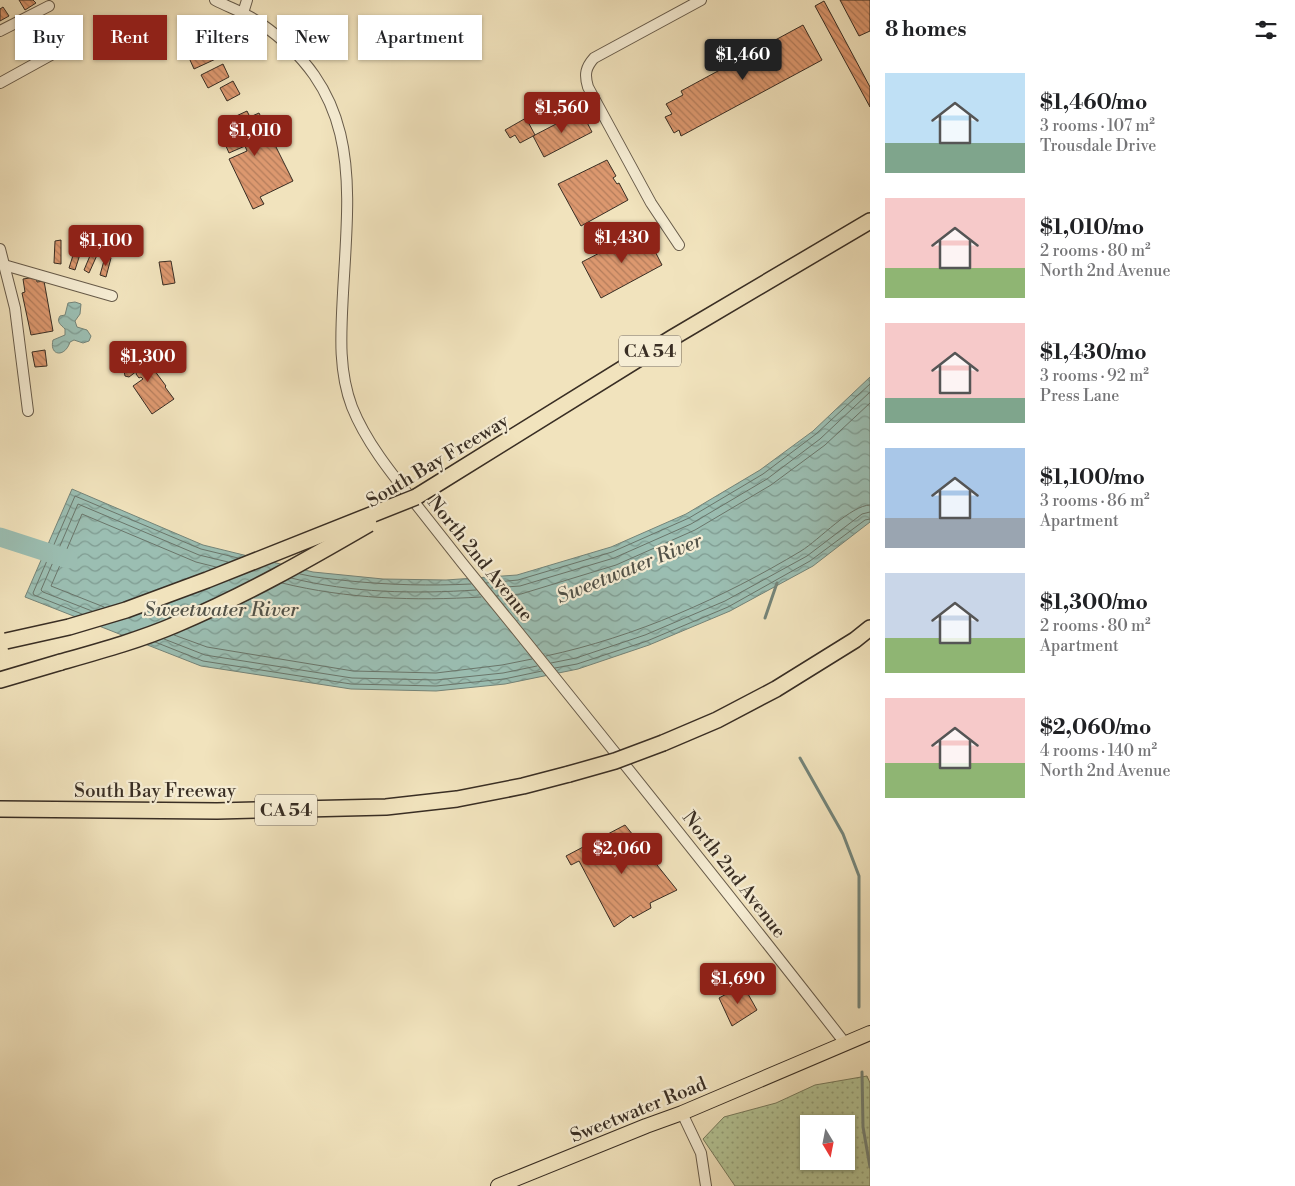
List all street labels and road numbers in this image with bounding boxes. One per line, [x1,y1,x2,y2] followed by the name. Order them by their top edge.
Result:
[619,336,681,366] road number: CA 54
[362,408,514,513] street label: South Bay Freeway
[422,491,538,626] street label: North 2nd Avenue
[74,779,237,803] street label: South Bay Freeway
[255,794,317,826] road number: CA 54
[677,806,791,943] street label: North 2nd Avenue
[567,1072,710,1148] street label: Sweetwater Road

